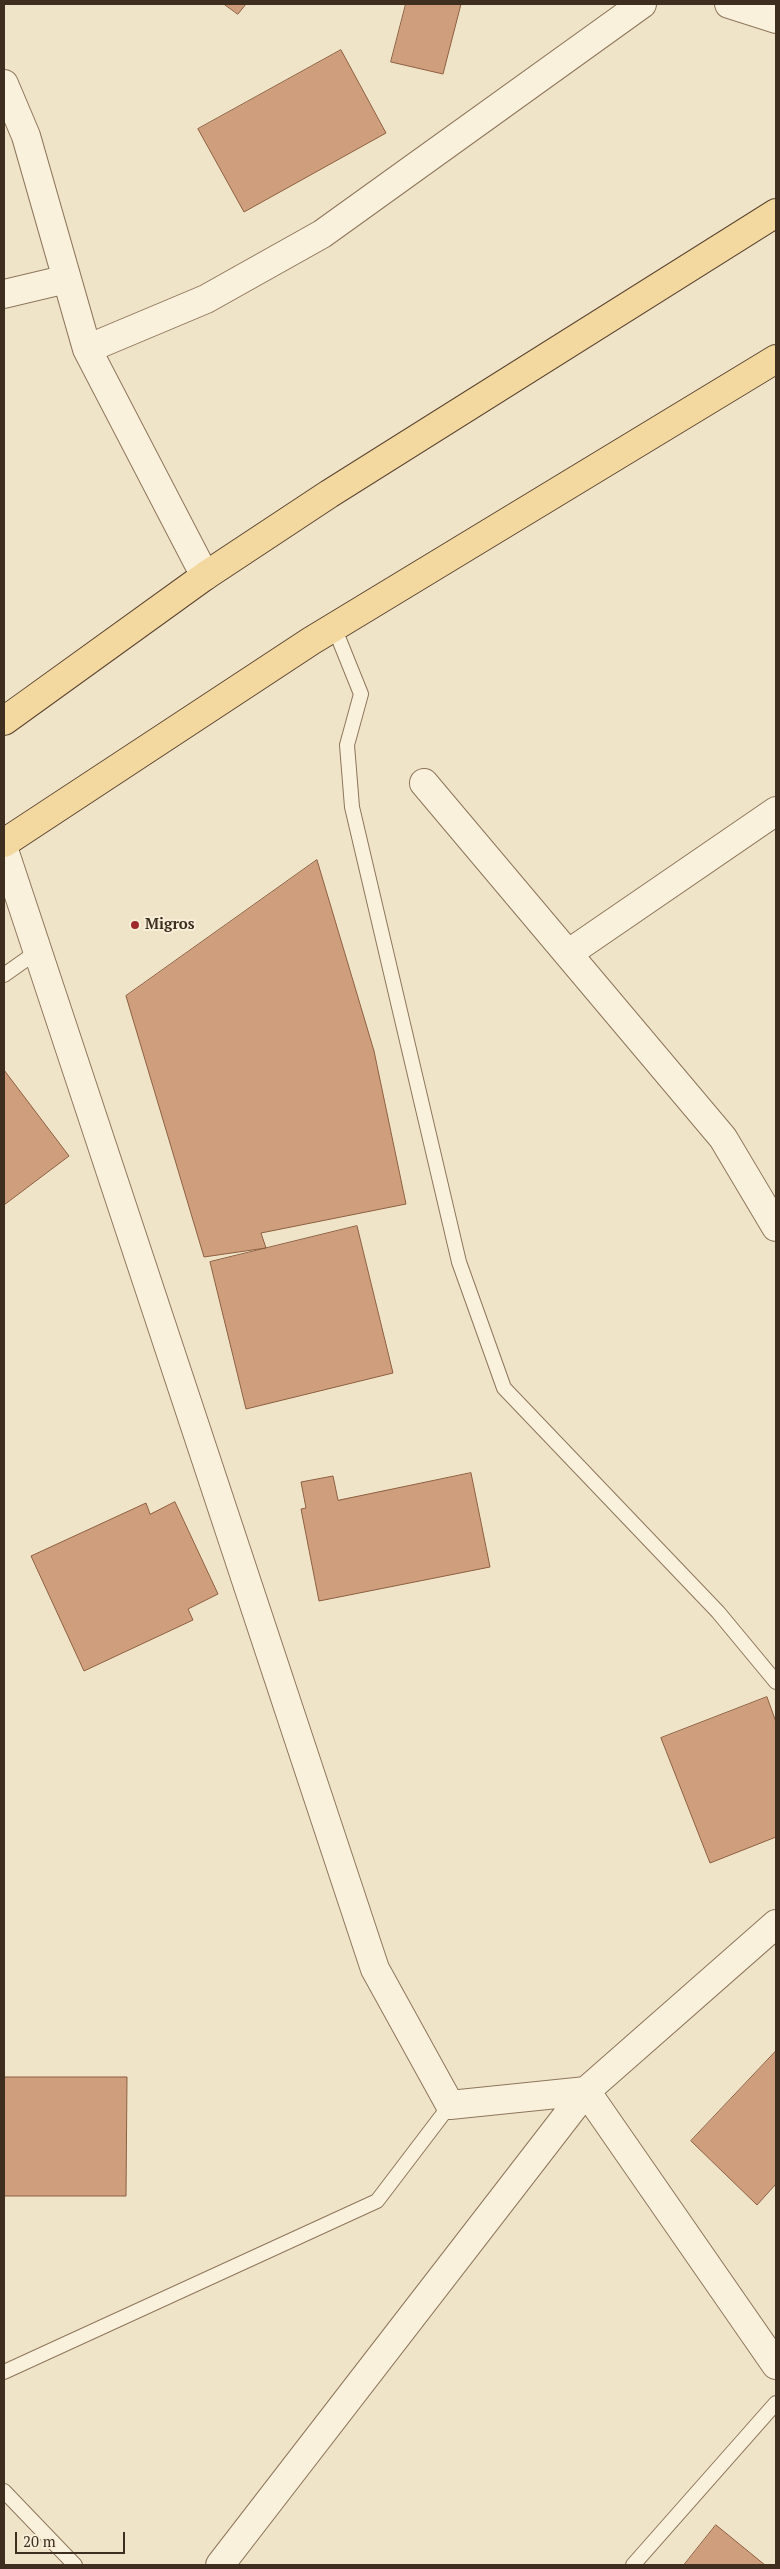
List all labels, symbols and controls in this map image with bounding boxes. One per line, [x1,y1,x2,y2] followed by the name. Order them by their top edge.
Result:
[145,916,195,934] place label: Migros
[129,919,141,931] marker: Migros
[18,2522,128,2554] scale bar
[23,2531,56,2551] text: 20 m

